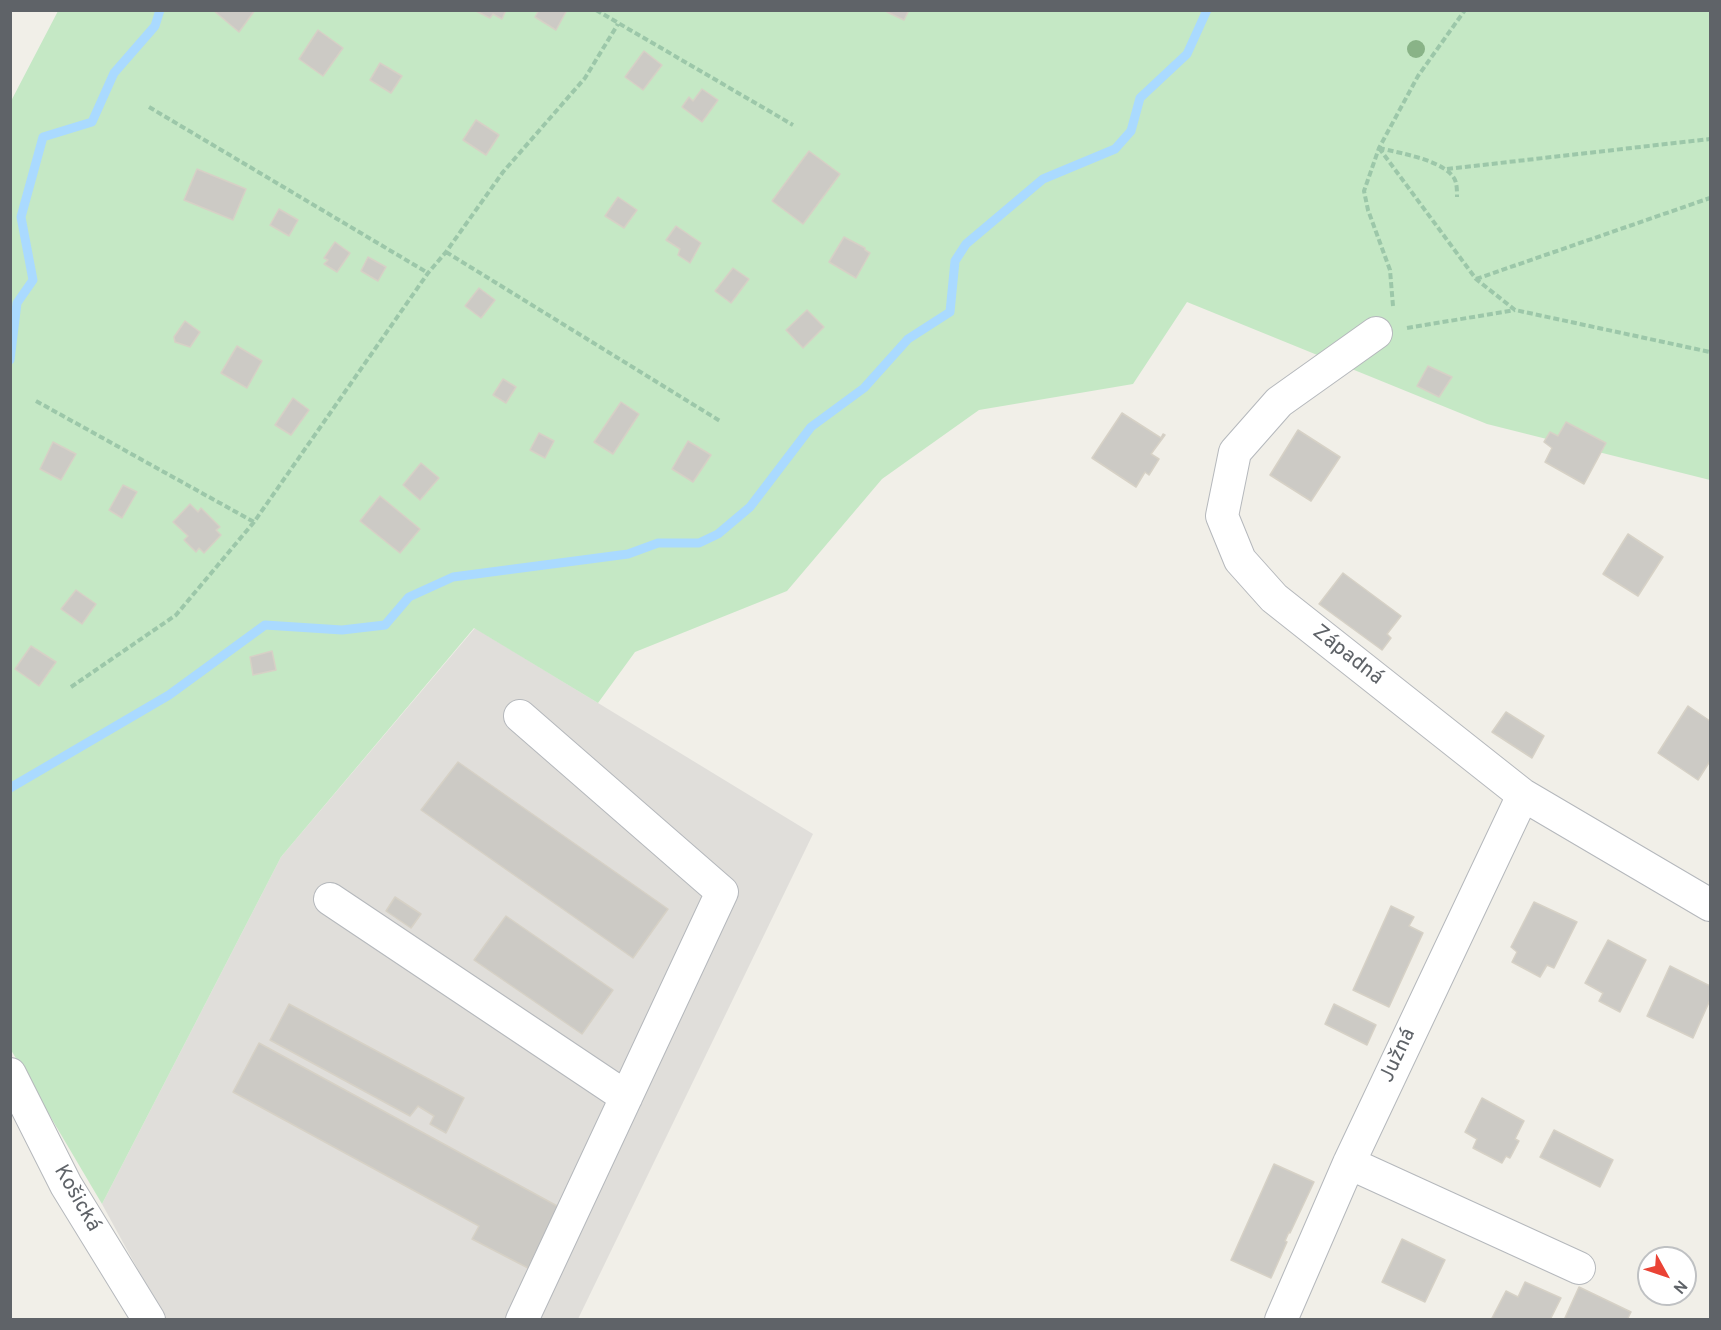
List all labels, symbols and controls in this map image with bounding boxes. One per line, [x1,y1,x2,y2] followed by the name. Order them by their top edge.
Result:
[1307,621,1387,691] street label: Západná
[1376,1025,1422,1087] street label: Južná
[47,1161,105,1237] street label: Košická
[1637,1246,1697,1306] north arrow
[1668,1275,1691,1297] text: N

